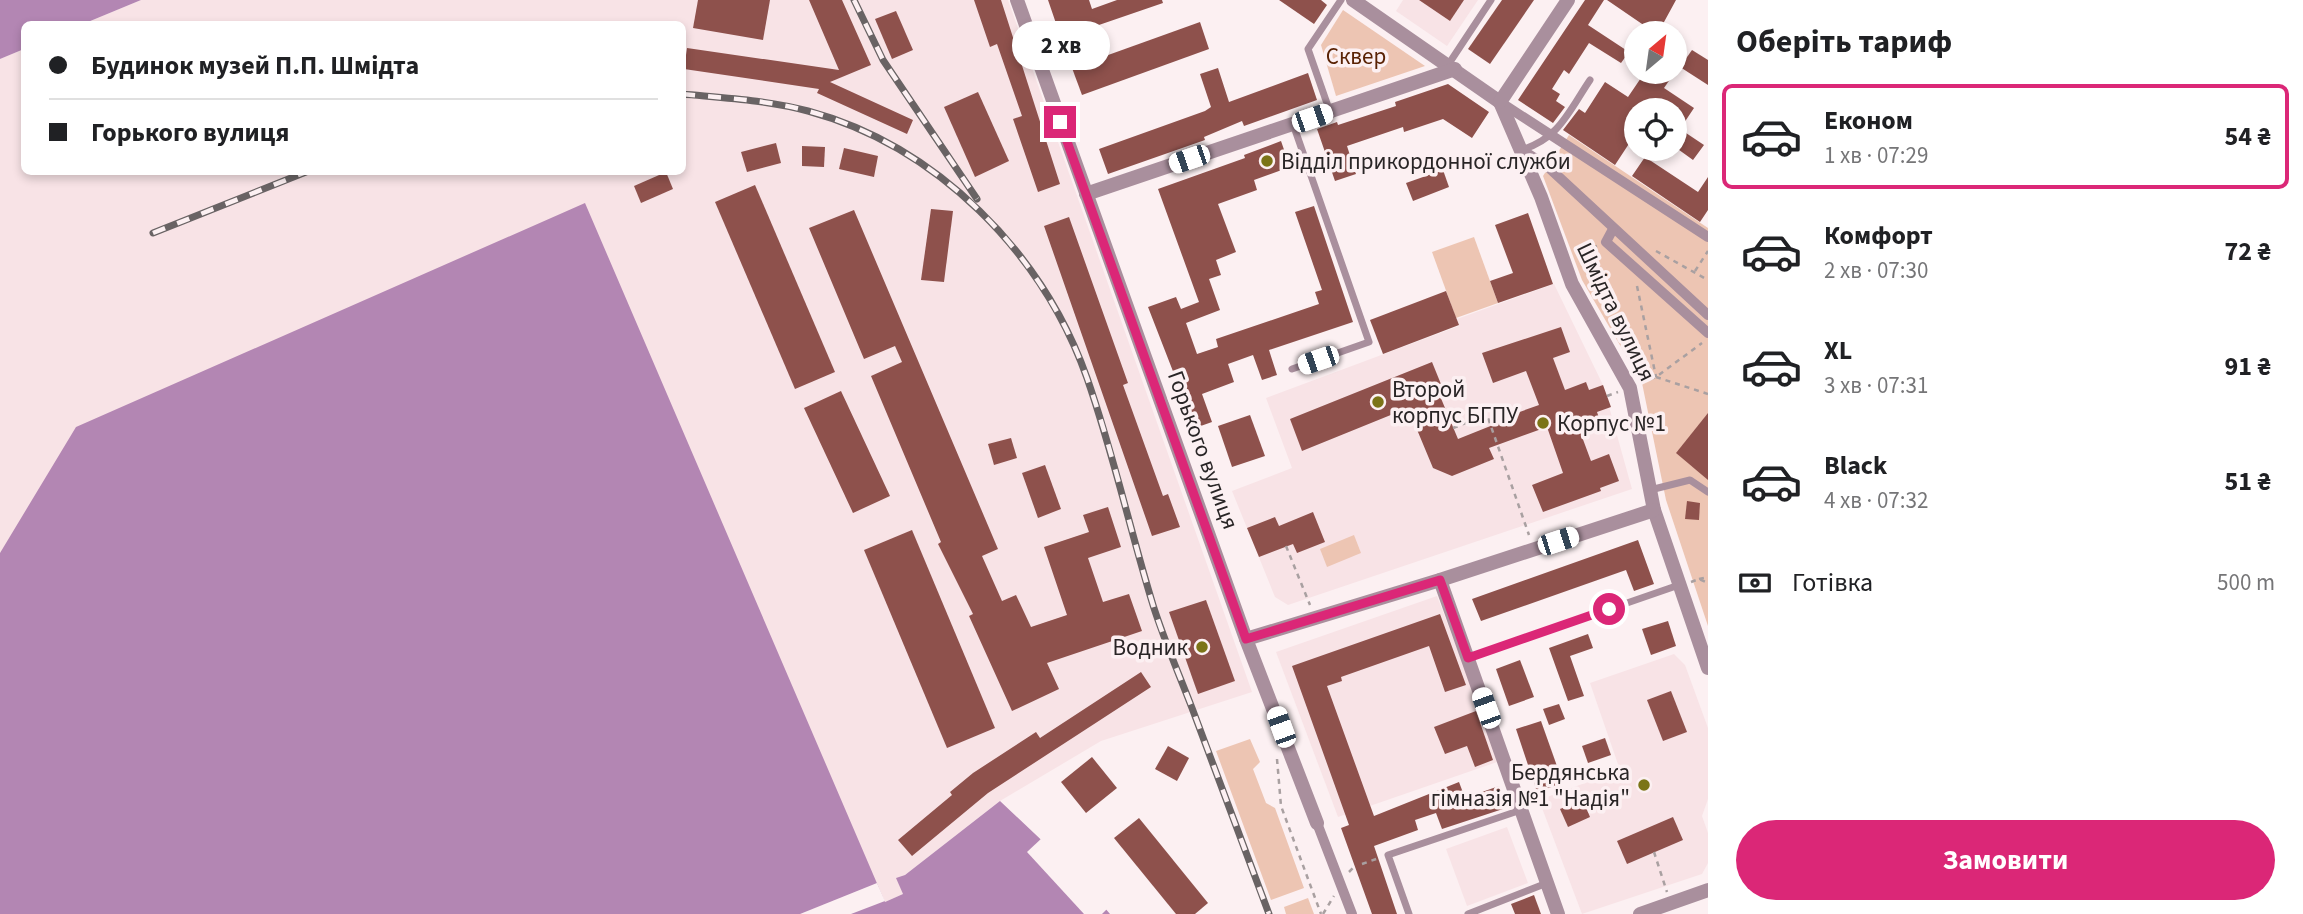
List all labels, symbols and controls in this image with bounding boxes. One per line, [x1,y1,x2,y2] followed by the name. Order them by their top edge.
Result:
[1736,19,1952,65] text: Оберіть тариф
[1011,20,1109,69] callout: 2 хв
[1624,21,1687,84] north arrow
[1624,21,1687,161] map controls
[1041,29,1081,62] text: 2 хв
[1326,40,1386,73] park label: Сквер
[91,47,419,84] text: Будинок музей П.П. Шмідта
[1624,98,1687,161] button: locate
[1289,101,1336,135] car
[1824,102,1913,139] text: Економ
[1740,105,1803,168] icon: car
[1044,106,1076,138] route end
[91,114,289,151] text: Горького вулиця
[2225,118,2271,155] text: 54 ₴
[1824,139,1928,172] text: 1 хв · 07:29
[1166,142,1213,176] car
[1281,145,1571,178] place label: Відділ прикордонної служби
[1259,153,1275,169] marker: Відділ прикордонної служби
[1824,217,1933,254] text: Комфорт
[1740,220,1803,283] icon: car
[2225,233,2271,270] text: 72 ₴
[1568,237,1664,387] street label: Шмідта вулиця
[1824,254,1928,287] text: 2 хв · 07:30
[1824,332,1852,369] text: XL
[1740,335,1803,398] icon: car
[1295,343,1342,377] car
[2225,348,2271,385] text: 91 ₴
[1159,366,1247,534] street label: Горького вулиця
[1824,369,1928,402] text: 3 хв · 07:31
[1392,373,1518,432] place label: Второй корпус БГПУ
[1370,394,1386,410] marker: Второй корпус БГПУ
[1557,407,1666,440] place label: Корпус №1
[1535,415,1551,431] marker: Корпус №1
[1824,447,1887,484] text: Black
[1740,450,1803,513] icon: car
[2225,463,2271,500] text: 51 ₴
[1824,484,1928,517] text: 4 хв · 07:32
[1535,525,1582,557] car
[1736,564,1774,602] icon: cash
[1792,564,1873,601] text: Готівка
[2217,566,2275,599] text: 500 m
[1593,593,1625,625] route start
[1112,631,1189,664] place label: Водник
[1194,639,1210,655] marker: Водник
[1469,685,1504,731] car
[1264,704,1299,750] car
[1431,756,1630,815] place label: Бердянська гімназія №1 "Надія"
[1636,777,1652,793] marker: Бердянська гімназія №1 "Надія"
[1736,820,2275,900] button: Замовити

